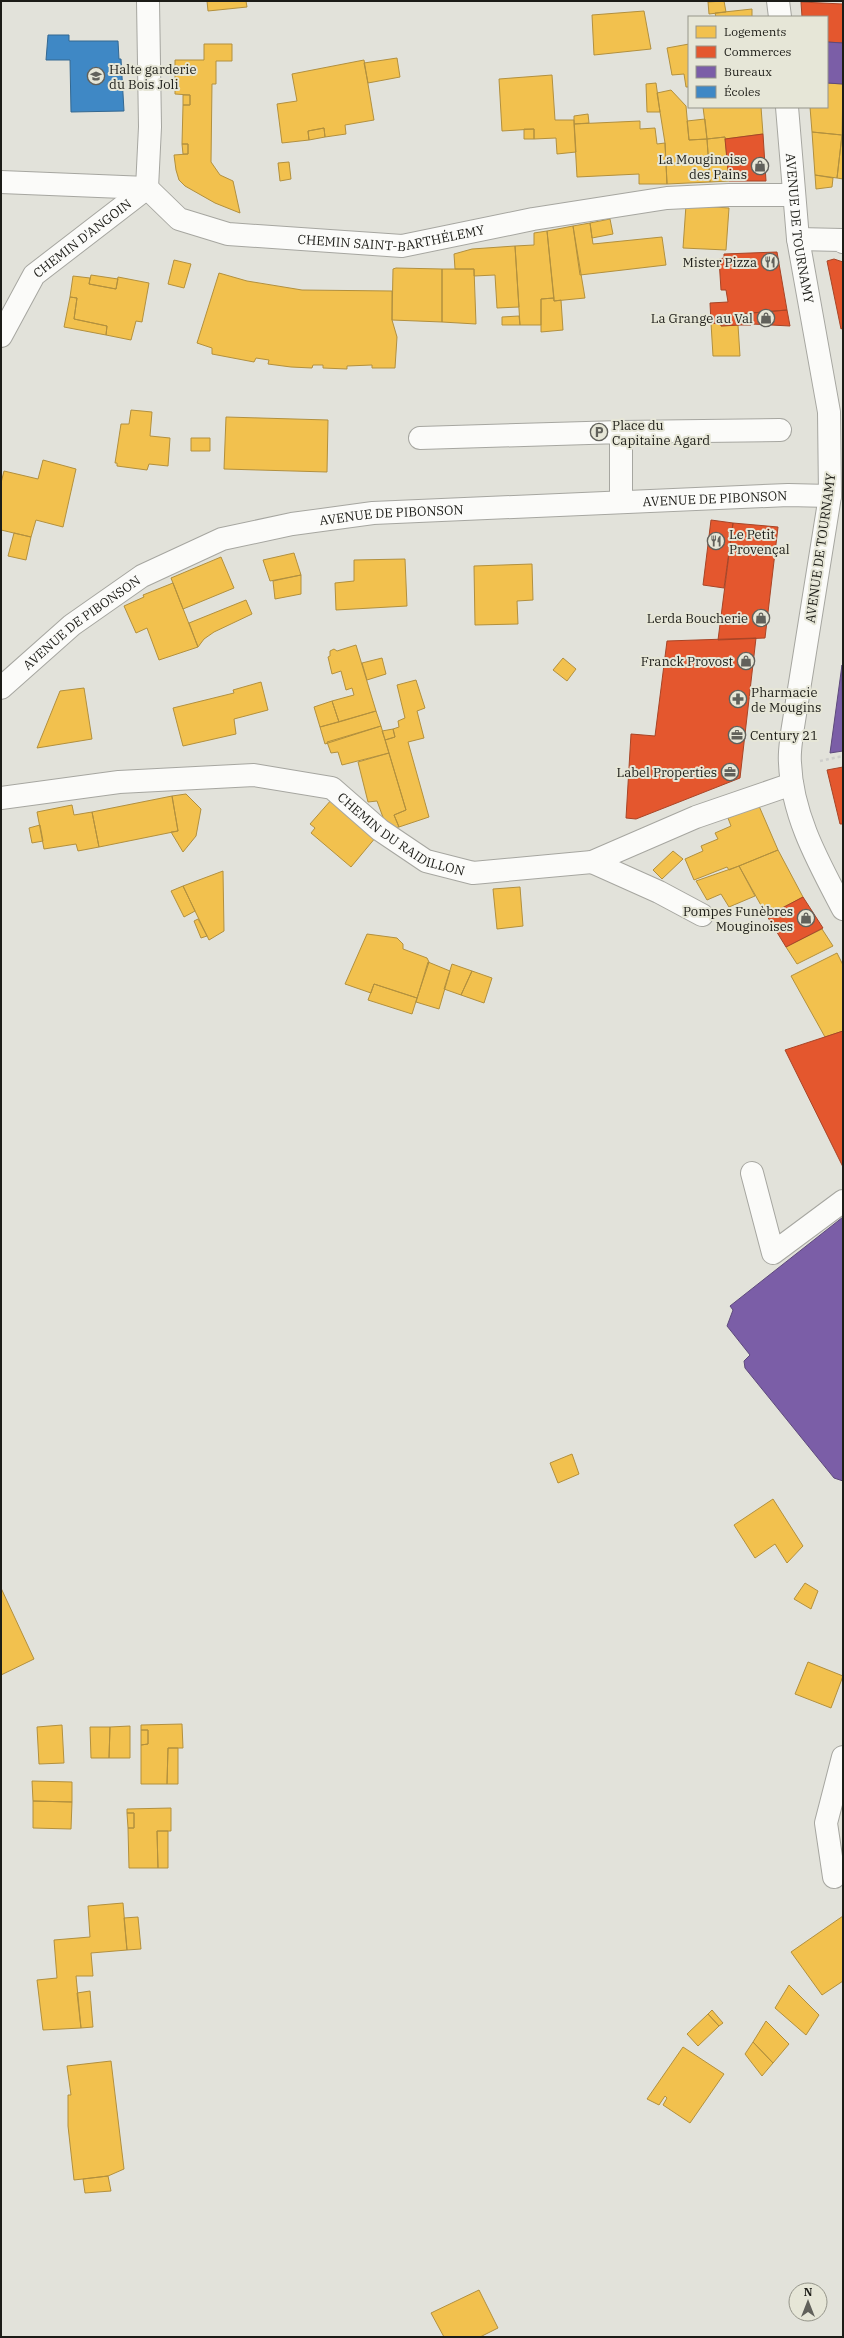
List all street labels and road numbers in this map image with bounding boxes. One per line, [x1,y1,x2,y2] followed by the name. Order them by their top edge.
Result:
[782,152,817,305] street label: AVENUE DE TOURNAMY
[30,195,135,282] street label: CHEMIN D'ANGOIN
[297,221,486,255] street label: CHEMIN SAINT-BARTHÉLEMY
[802,472,839,624] street label: AVENUE DE TOURNAMY
[642,487,788,510] street label: AVENUE DE PIBONSON
[318,501,464,529] street label: AVENUE DE PIBONSON
[19,572,144,674] street label: AVENUE DE PIBONSON
[334,789,466,880] street label: CHEMIN DU RAIDILLON

